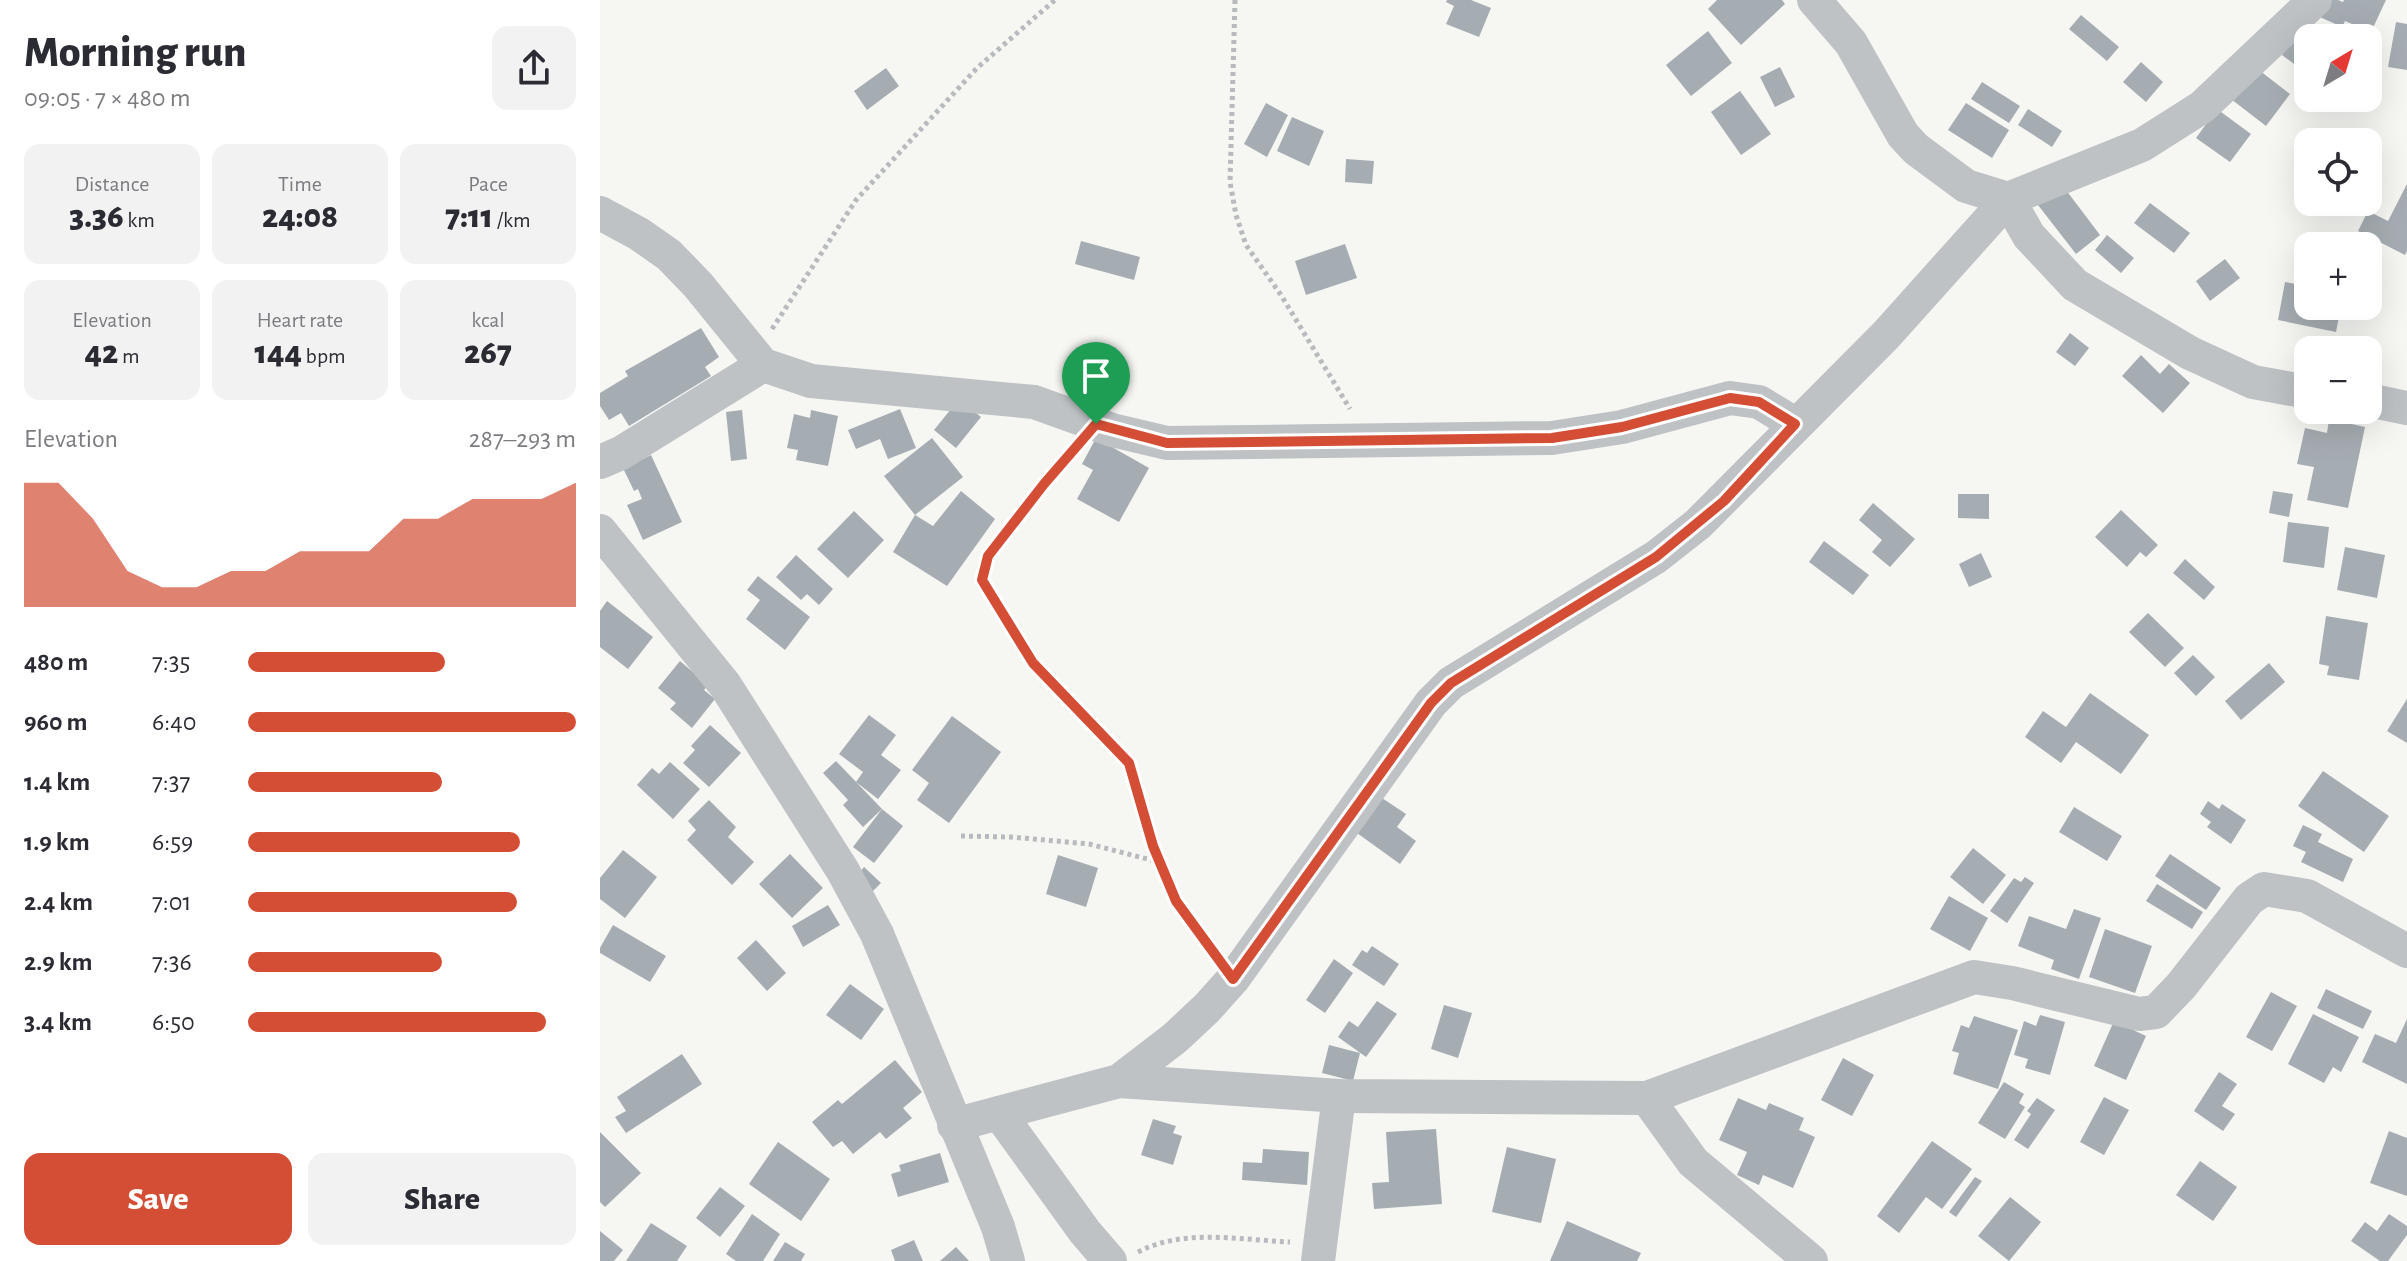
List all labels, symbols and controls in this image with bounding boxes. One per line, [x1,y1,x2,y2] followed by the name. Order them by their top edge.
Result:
[2294,24,2382,112] north arrow
[2294,24,2382,424] map controls
[492,26,576,110] button: share
[24,31,247,75] text: Morning run
[24,85,191,111] text: 09:05 · 7 × 480 m
[2294,128,2382,216] button: locate
[75,173,149,195] text: Distance
[278,173,322,195] text: Time
[468,173,508,195] text: Pace
[69,200,124,234] text: 3.36
[262,200,338,234] text: 24:08
[445,200,493,234] text: 7:11
[124,209,155,231] text: km
[493,209,531,231] text: /km
[2294,232,2382,320] button: +
[72,309,152,331] text: Elevation
[257,309,343,331] text: Heart rate
[471,309,505,331] text: kcal
[85,336,118,370] text: 42
[255,336,302,370] text: 144
[464,336,512,370] text: 267
[2294,336,2382,424] button: −
[1062,342,1130,424] pin
[118,345,140,367] text: m
[302,345,346,367] text: bpm
[1074,354,1118,398] icon: arrive
[24,426,118,452] text: Elevation
[469,426,576,452] text: 287–293 m
[24,649,88,675] text: 480 m
[152,649,190,675] text: 7:35
[24,709,88,735] text: 960 m
[152,709,196,735] text: 6:40
[24,769,90,795] text: 1.4 km
[152,769,190,795] text: 7:37
[24,829,90,855] text: 1.9 km
[152,829,193,855] text: 6:59
[24,889,93,915] text: 2.4 km
[152,889,191,915] text: 7:01
[24,949,93,975] text: 2.9 km
[152,949,192,975] text: 7:36
[24,1009,92,1035] text: 3.4 km
[152,1009,195,1035] text: 6:50
[24,1153,292,1245] button: Save
[308,1153,576,1245] button: Share

